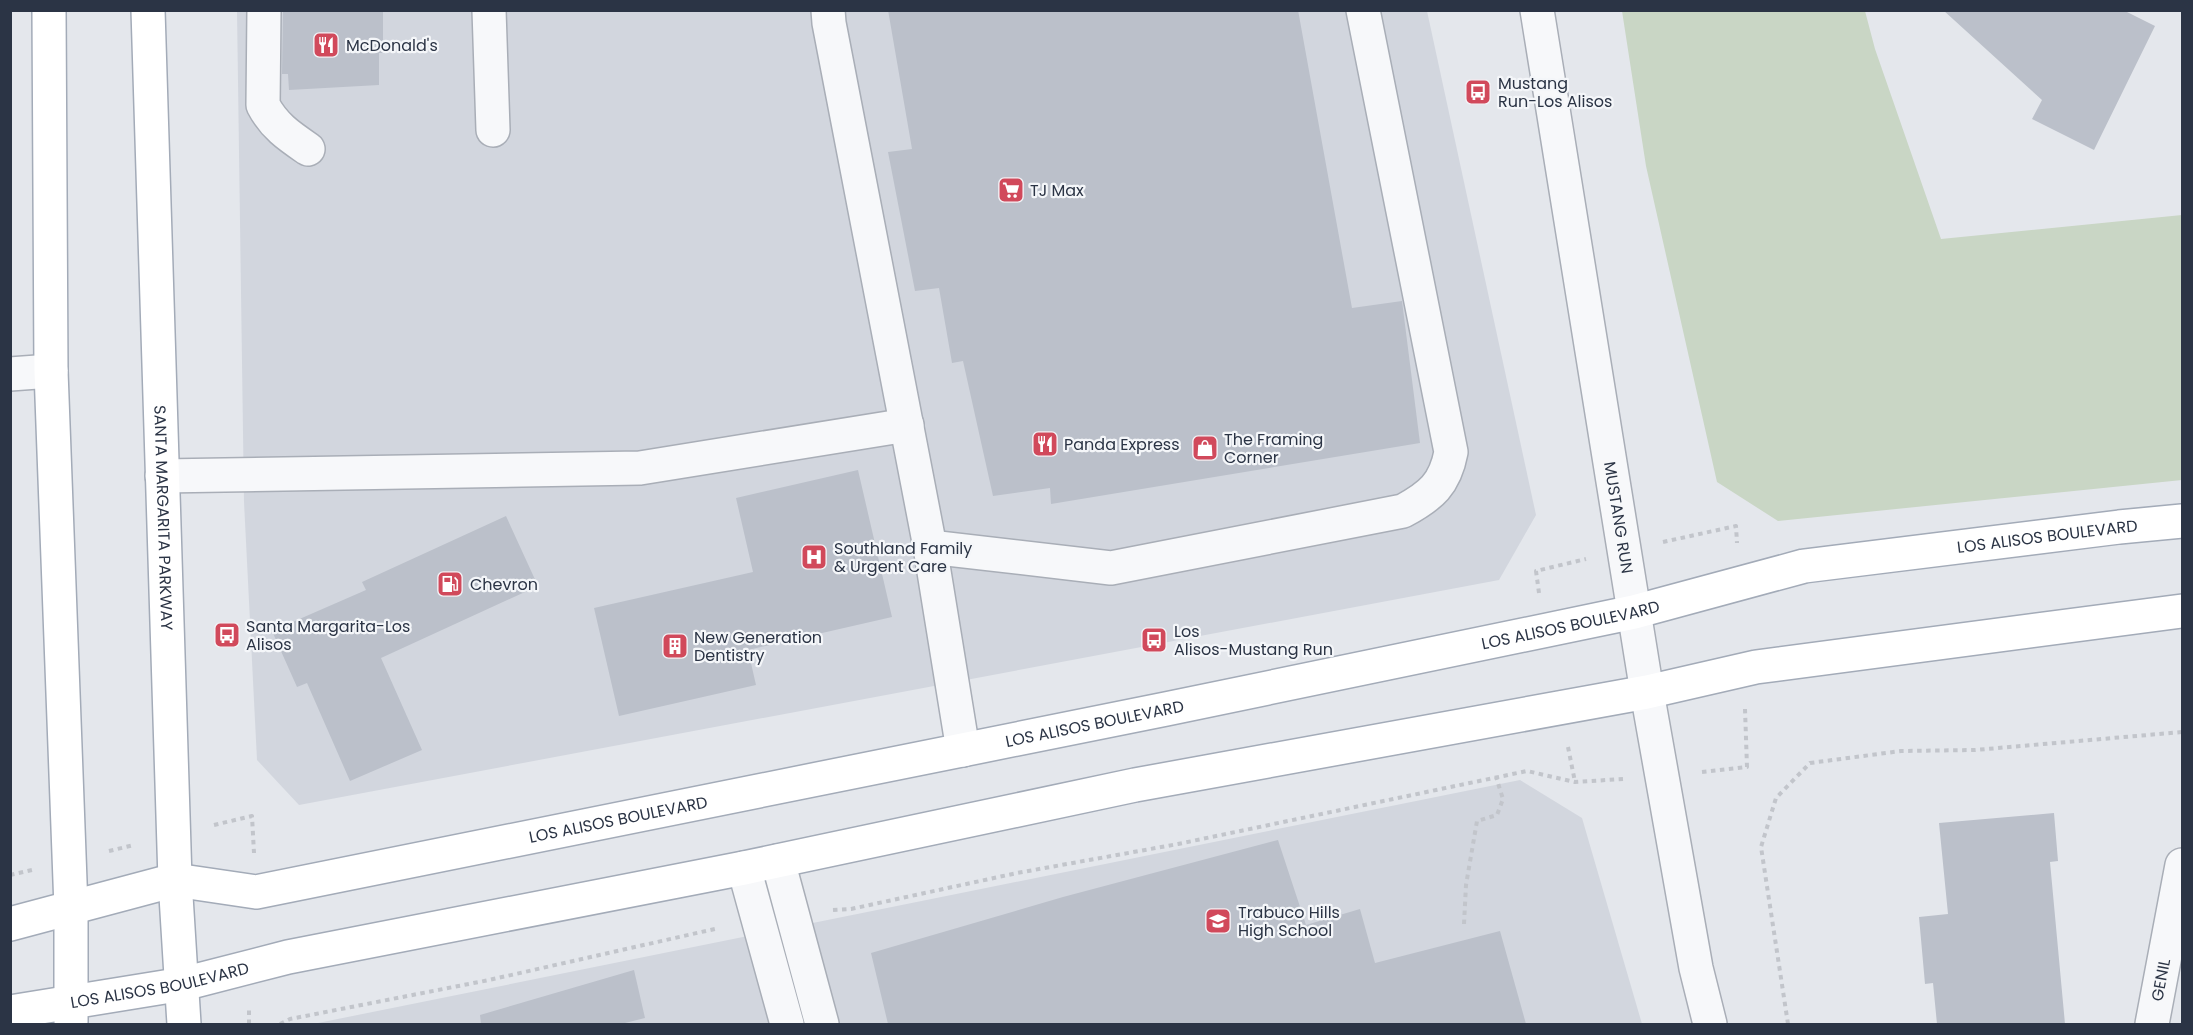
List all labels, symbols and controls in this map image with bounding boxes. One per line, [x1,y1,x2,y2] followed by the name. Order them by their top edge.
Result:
[311,30,341,60] restaurant icon: McDonald's
[346,34,438,57] place label: McDonald's
[1498,72,1612,113] place label: Mustang Run-Los Alisos
[1463,77,1493,107] bus stop icon: Mustang Run-Los Alisos
[996,175,1026,205] supermarket icon: TJ Max
[1030,179,1084,202] place label: TJ Max
[148,405,178,631] street label: SANTA MARGARITA PARKWAY
[1224,428,1323,469] place label: The Framing Corner
[1030,429,1060,459] restaurant icon: Panda Express
[1064,433,1180,456] place label: Panda Express
[1190,433,1220,463] shop icon: The Framing Corner
[1598,460,1639,575] street label: MUSTANG RUN
[1956,514,2138,559] street label: LOS ALISOS BOULEVARD
[834,537,972,578] place label: Southland Family & Urgent Care
[799,542,829,572] hospital icon: Southland Family & Urgent Care
[435,569,465,599] fuel station icon: Chevron
[470,573,538,596] place label: Chevron
[1479,595,1662,655] street label: LOS ALISOS BOULEVARD
[246,615,410,656] place label: Santa Margarita-Los Alisos
[212,620,242,650] bus stop icon: Santa Margarita-Los Alisos
[1174,620,1333,661] place label: Los Alisos-Mustang Run
[1139,625,1169,655] bus stop icon: Los Alisos-Mustang Run
[694,626,822,667] place label: New Generation Dentistry
[660,631,690,661] building icon: New Generation Dentistry
[1003,695,1186,753] street label: LOS ALISOS BOULEVARD
[527,791,709,849] street label: LOS ALISOS BOULEVARD
[1238,901,1340,942] place label: Trabuco Hills High School
[1203,906,1233,936] school or university icon: Trabuco Hills High School
[69,957,251,1014] street label: LOS ALISOS BOULEVARD
[2146,957,2176,1003] street label: GENIL

